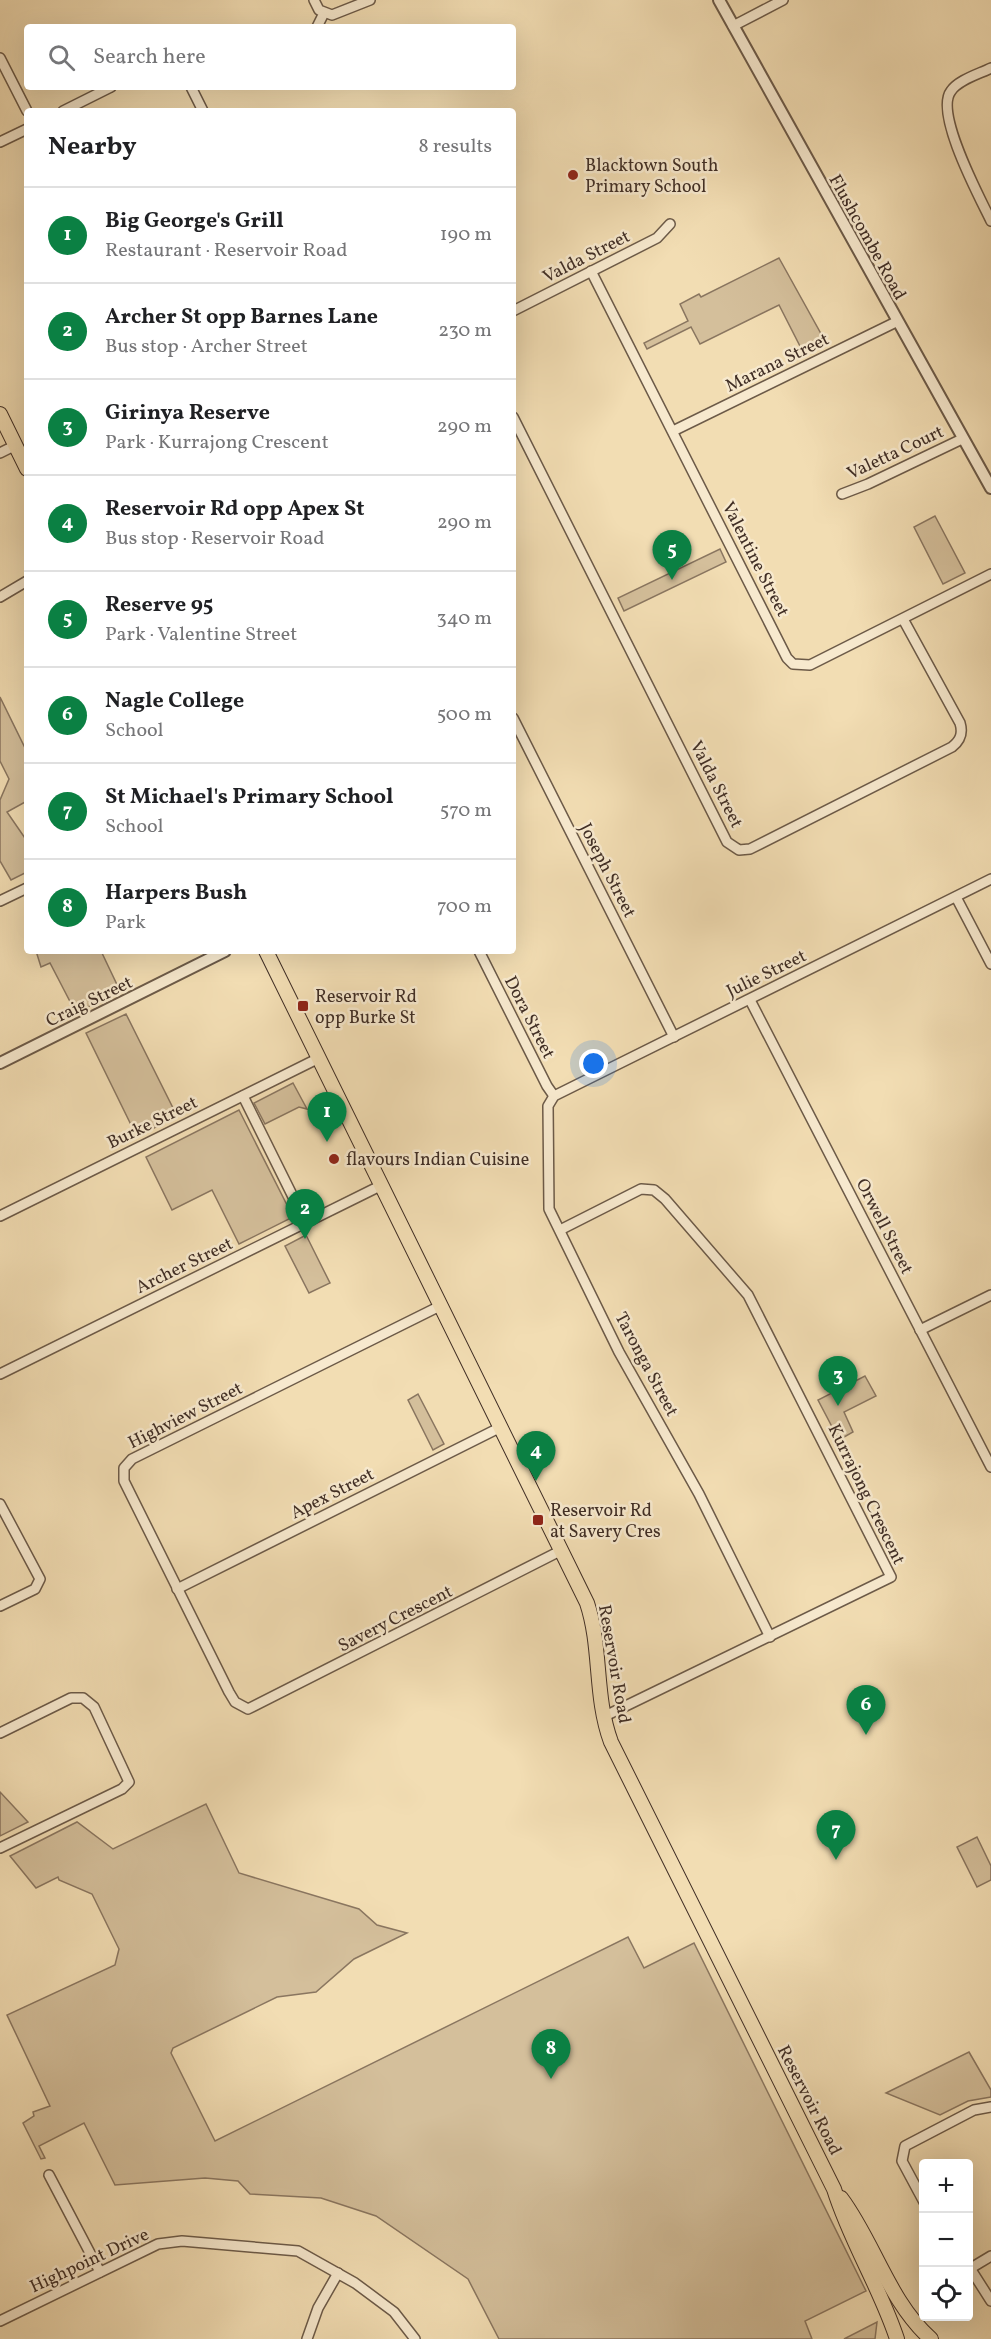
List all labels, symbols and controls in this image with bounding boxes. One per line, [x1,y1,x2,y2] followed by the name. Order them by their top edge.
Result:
[24,24,516,90] search box
[45,41,78,74] icon: search
[93,42,206,73] text: Search here
[48,129,137,165] text: Nearby
[419,133,492,161] text: 8 results
[585,154,719,200] place label: Blacktown South Primary School
[566,168,580,182] marker: Blacktown South Primary School
[822,170,912,305] street label: Flushcombe Road
[105,206,284,237] text: Big George's Grill
[63,221,72,249] text: 1
[440,221,492,249] text: 190 m
[539,225,635,290] street label: Valda Street
[105,237,348,265] text: Restaurant · Reservoir Road
[105,302,378,333] text: Archer St opp Barnes Lane
[62,317,73,345] text: 2
[438,317,492,345] text: 230 m
[722,327,834,399] street label: Marana Street
[105,333,308,361] text: Bus stop · Archer Street
[105,398,270,429] text: Girinya Reserve
[62,413,73,441] text: 3
[437,413,492,441] text: 290 m
[843,420,948,487] street label: Valetta Court
[105,429,329,457] text: Park · Kurrajong Crescent
[105,494,364,525] text: Reservoir Rd opp Apex St
[715,498,794,622] street label: Valentine Street
[61,509,74,537] text: 4
[437,509,492,537] text: 290 m
[105,525,324,553] text: Bus stop · Reservoir Road
[652,530,692,580] pin: 5
[105,590,213,621] text: Reserve 95
[63,605,72,633] text: 5
[436,605,492,633] text: 340 m
[105,621,297,649] text: Park · Valentine Street
[105,686,244,717] text: Nagle College
[62,701,73,729] text: 6
[437,701,492,729] text: 500 m
[105,717,163,745] text: School
[683,737,748,833] street label: Valda Street
[105,782,394,813] text: St Michael's Primary School
[63,797,72,825] text: 7
[440,797,492,825] text: 570 m
[105,813,163,841] text: School
[572,819,641,922] street label: Joseph Street
[105,878,247,909] text: Harpers Bush
[62,893,73,921] text: 8
[437,893,492,921] text: 700 m
[105,909,146,937] text: Park
[722,944,811,1004] street label: Julie Street
[42,971,137,1034] street label: Craig Street
[497,972,560,1063] street label: Dora Street
[315,985,417,1031] place label: Reservoir Rd opp Burke St
[296,999,310,1013] marker: Reservoir Rd opp Burke St
[579,1049,608,1078] your location
[103,1091,202,1156] street label: Burke Street
[308,1092,346,1142] pin: 1
[346,1148,529,1173] place label: flavours Indian Cuisine
[327,1152,341,1166] marker: flavours Indian Cuisine
[849,1174,919,1279] street label: Orwell Street
[286,1190,324,1239] pin: 2
[132,1232,237,1301] street label: Archer Street
[608,1308,684,1421] street label: Taronga Street
[818,1356,858,1406] pin: 3
[124,1377,247,1456] street label: Highview Street
[821,1420,911,1569] street label: Kurrajong Crescent
[516,1432,556,1481] pin: 4
[286,1463,379,1526] street label: Apex Street
[550,1499,661,1545] place label: Reservoir Rd at Savery Cres
[531,1513,545,1527] marker: Reservoir Rd at Savery Cres
[334,1580,457,1659] street label: Savery Crescent
[591,1603,636,1726] street label: Reservoir Road
[846,1686,886,1735] pin: 6
[816,1810,856,1860] pin: 7
[532,2030,570,2079] pin: 8
[770,2041,847,2160] street label: Reservoir Road
[919,2159,973,2321] map controls
[919,2159,973,2213] button: +
[919,2213,973,2267] button: −
[26,2223,153,2300] street label: Highpoint Drive
[919,2267,973,2321] button: locate

